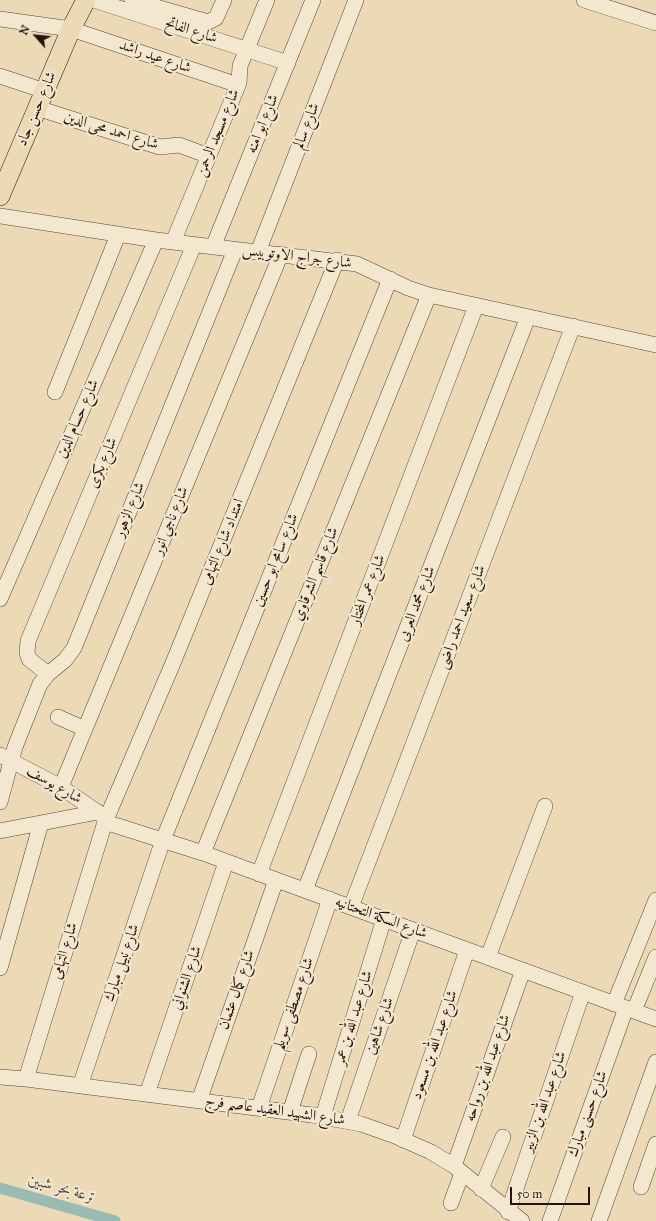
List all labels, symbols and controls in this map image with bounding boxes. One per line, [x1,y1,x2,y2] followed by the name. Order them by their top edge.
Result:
[163,14,219,48] street label: شارع الفاتح
[16,16,56,56] north arrow
[17,23,33,37] text: N
[117,36,193,78] street label: شارع عيد راشد
[13,69,61,149] street label: شارع حسن جاد
[192,87,244,179] street label: شارع مسجد الرحمن
[243,92,283,156] street label: شارع ابو امنه
[290,100,324,152] street label: شارع سالم
[61,108,161,154] street label: شارع احمد محى الدين
[241,241,353,273] street label: شارع جراج الاوتوبيس
[53,377,103,461] street label: شارع حسام الدين
[84,435,122,491] street label: شارع بكرى
[111,480,149,540] street label: شارع الزهور
[149,484,193,558] street label: شارع ناجي انور
[198,496,248,588] street label: امتداد شارع التهامى
[249,511,303,609] street label: شارع سامح ابو حسين
[289,525,343,623] street label: شارع قاسم الشرقاوي
[346,552,390,628] street label: شارع عمر المختار
[434,562,490,672] street label: شارع سعيد احمد راضى
[394,564,440,644] street label: شارع محمد العربى
[23,762,85,808] street label: شارع يوسف
[332,893,430,943] street label: شارع السكة التحتانيه
[48,920,82,982] street label: شارع التهامى
[100,922,144,1004] street label: شارع نبيل مبارك
[168,944,206,1012] street label: شارع الشنواني
[215,948,259,1032] street label: شارع كمال عثمان
[270,955,318,1053] street label: شارع مصطفى سويلم
[331,968,377,1068] street label: شارع عبد الله بن عمر
[408,988,462,1102] street label: شارع عبد الله بن مسعود
[362,995,398,1057] street label: شارع شاهين
[461,1012,515,1124] street label: شارع عبد الله بن رواحه
[519,1049,571,1155] street label: شارع عبد الله بن الزبير
[564,1068,612,1160] street label: شارع حسنى مبارك
[204,1092,346,1130] street label: شارع الشهيد العقيد عاصم فرج
[26,1170,98,1208] water label: ترعة بحر شبين
[512,1179,592,1205] scale bar
[517,1187,542,1201] text: 50 m

